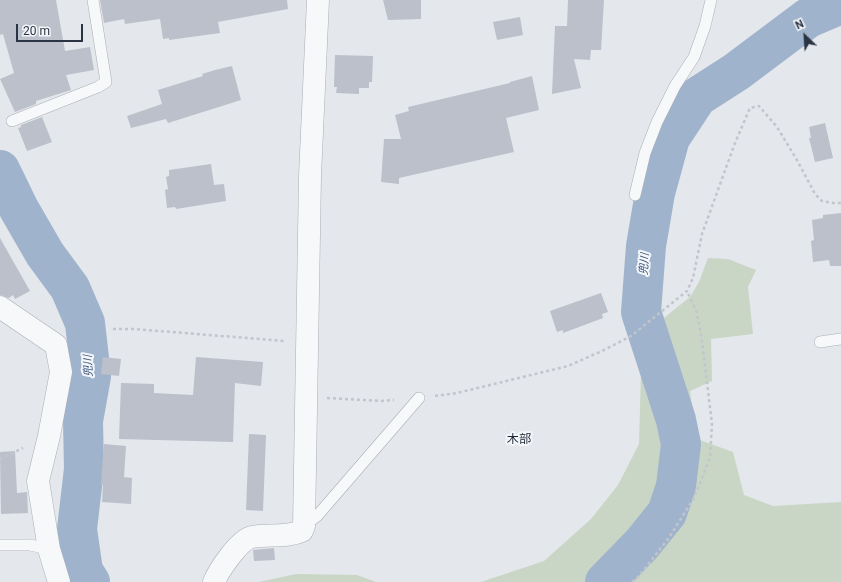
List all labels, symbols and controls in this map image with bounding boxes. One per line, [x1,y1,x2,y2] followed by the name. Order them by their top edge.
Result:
[18,16,85,42] scale bar
[785,16,825,56] north arrow
[793,17,806,32] text: N
[23,24,50,38] text: 20 m
[638,253,652,275] water label: 兜川
[82,355,96,377] water label: 兜川
[507,433,531,447] district label: 木部

